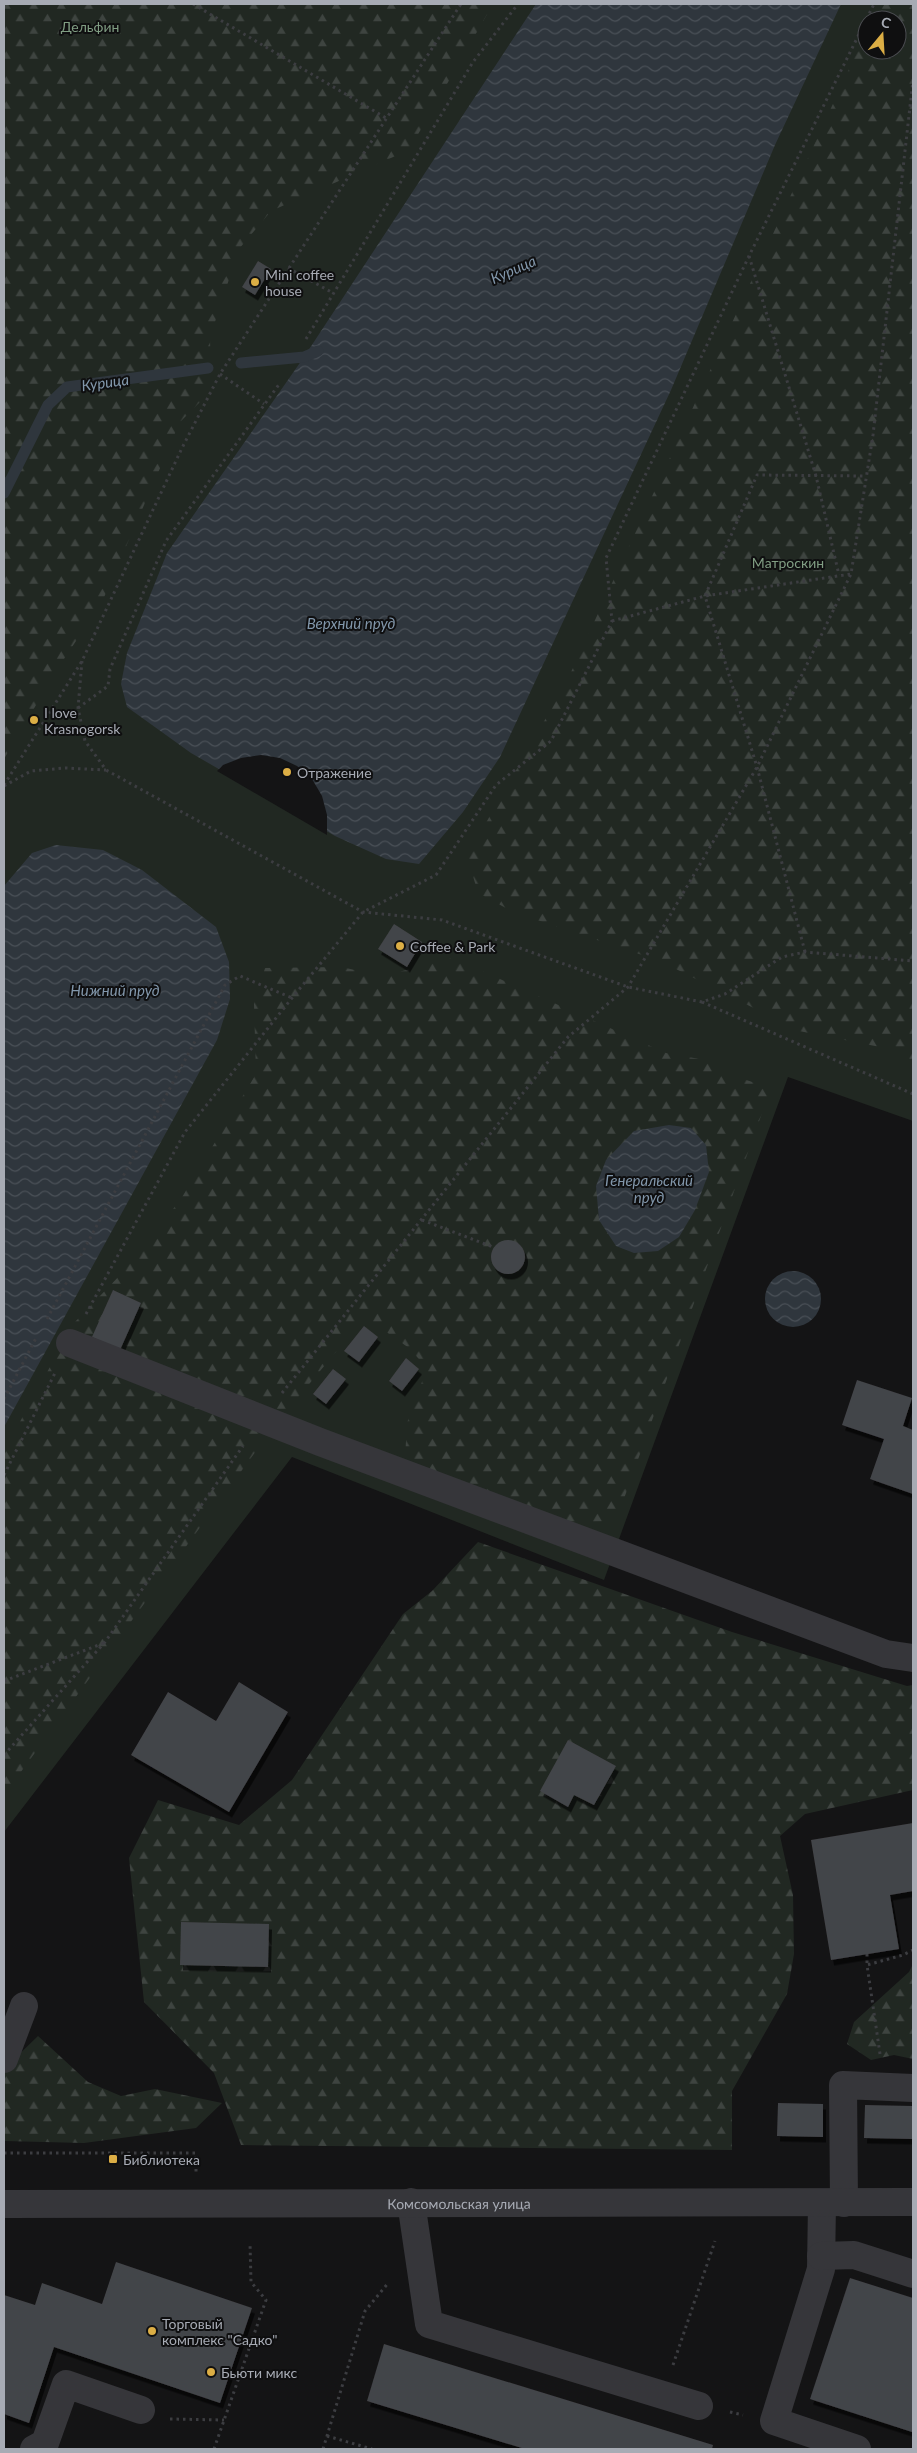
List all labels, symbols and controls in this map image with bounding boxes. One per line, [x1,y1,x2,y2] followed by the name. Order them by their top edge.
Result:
[857,10,907,60] north arrow
[879,13,894,32] text: С
[61,18,119,35] park label: Дельфин
[487,251,539,287] water label: Курица
[265,266,334,299] place label: Mini coffee house
[249,276,261,288] marker: Mini coffee house
[80,370,130,394] water label: Курица
[752,554,824,571] park label: Матроскин
[307,614,395,632] water label: Верхний пруд
[44,704,121,737] place label: I love Krasnogorsk
[28,714,40,726] marker: I love Krasnogorsk
[297,764,372,781] place label: Отражение
[281,766,293,778] marker: Отражение
[410,938,496,955] place label: Coffee & Park
[394,940,406,952] marker: Coffee & Park
[70,981,160,999] water label: Нижний пруд
[605,1171,693,1206] water label: Генеральский пруд
[123,2151,200,2168] place label: Библиотека
[107,2153,119,2165] marker: Библиотека
[387,2194,531,2212] street label: Комсомольская улица
[162,2315,277,2348] place label: Торговый комплекс "Садко"
[146,2325,158,2337] marker: Торговый комплекс "Садко"
[221,2364,298,2381] place label: Бьюти микс
[205,2366,217,2378] marker: Бьюти микс

